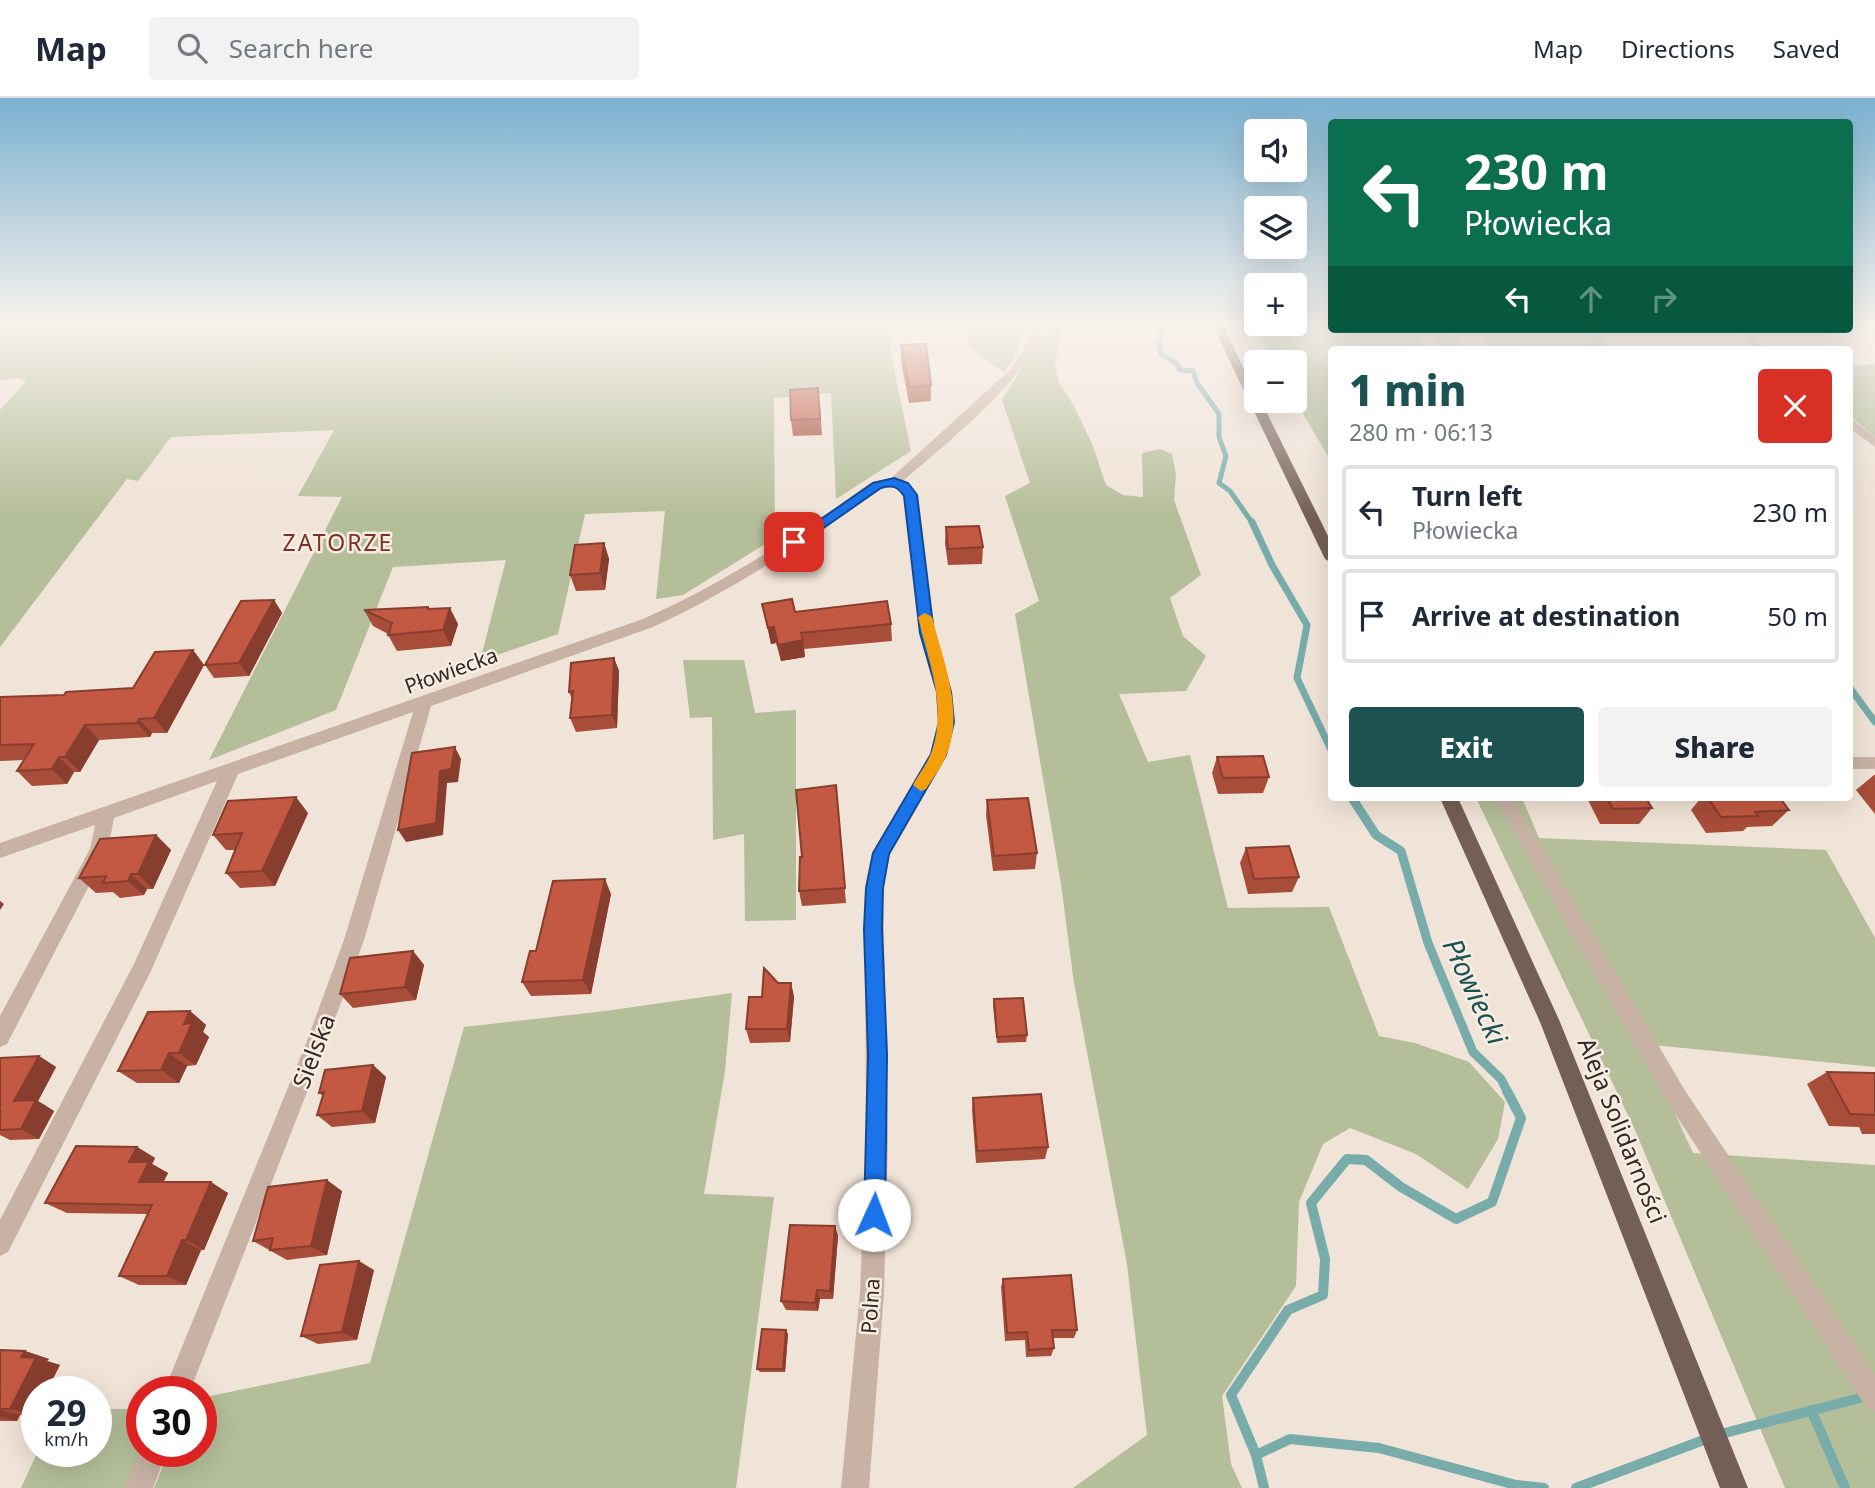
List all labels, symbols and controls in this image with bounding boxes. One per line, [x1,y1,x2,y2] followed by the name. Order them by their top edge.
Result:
[149,17,639,80] search box
[35,26,107,71] text: Map
[173,29,211,67] icon: search
[229,30,373,66] text: Search here
[1533,32,1583,65] text: Map
[1621,32,1735,65] text: Directions
[1773,32,1840,65] text: Saved
[1244,119,1307,413] map controls
[1244,119,1307,182] button: sound
[1464,138,1609,204] text: 230 m
[1349,147,1440,238] icon: left
[1244,196,1307,259] button: layers
[1464,201,1612,244] text: Płowiecka
[1244,273,1307,336] button: +
[1499,280,1537,318] icon: left
[1572,280,1610,318] icon: ahead
[1645,280,1683,318] icon: right
[1244,350,1307,413] button: −
[1349,361,1466,418] text: 1 min
[1758,369,1832,443] button: close
[1349,416,1493,448] text: 280 m · 06:13
[1412,478,1523,514] text: Turn left
[1353,493,1391,531] icon: left
[1752,494,1828,530] text: 230 m
[764,512,824,572] pin
[1412,514,1519,546] text: Płowiecka
[775,523,813,561] icon: arrive
[283,526,393,558] district label: ZATORZE
[1353,597,1391,635] icon: arrive
[1412,598,1681,634] text: Arrive at destination
[1767,598,1828,634] text: 50 m
[401,640,501,700] street label: Płowiecka
[1349,707,1584,787] button: Exit
[1598,707,1832,787] button: Share
[1435,932,1518,1051] water label: Płowiecki
[284,1009,342,1093] street label: Sielska
[1571,1032,1675,1228] street label: Aleja Solidarności
[837,1178,911,1252] position arrow
[854,1277,886,1335] street label: Polna
[126,1376,217,1467] speed limit sign: 30
[46,1389,87,1436] text: 29
[44,1427,89,1451] text: km/h

